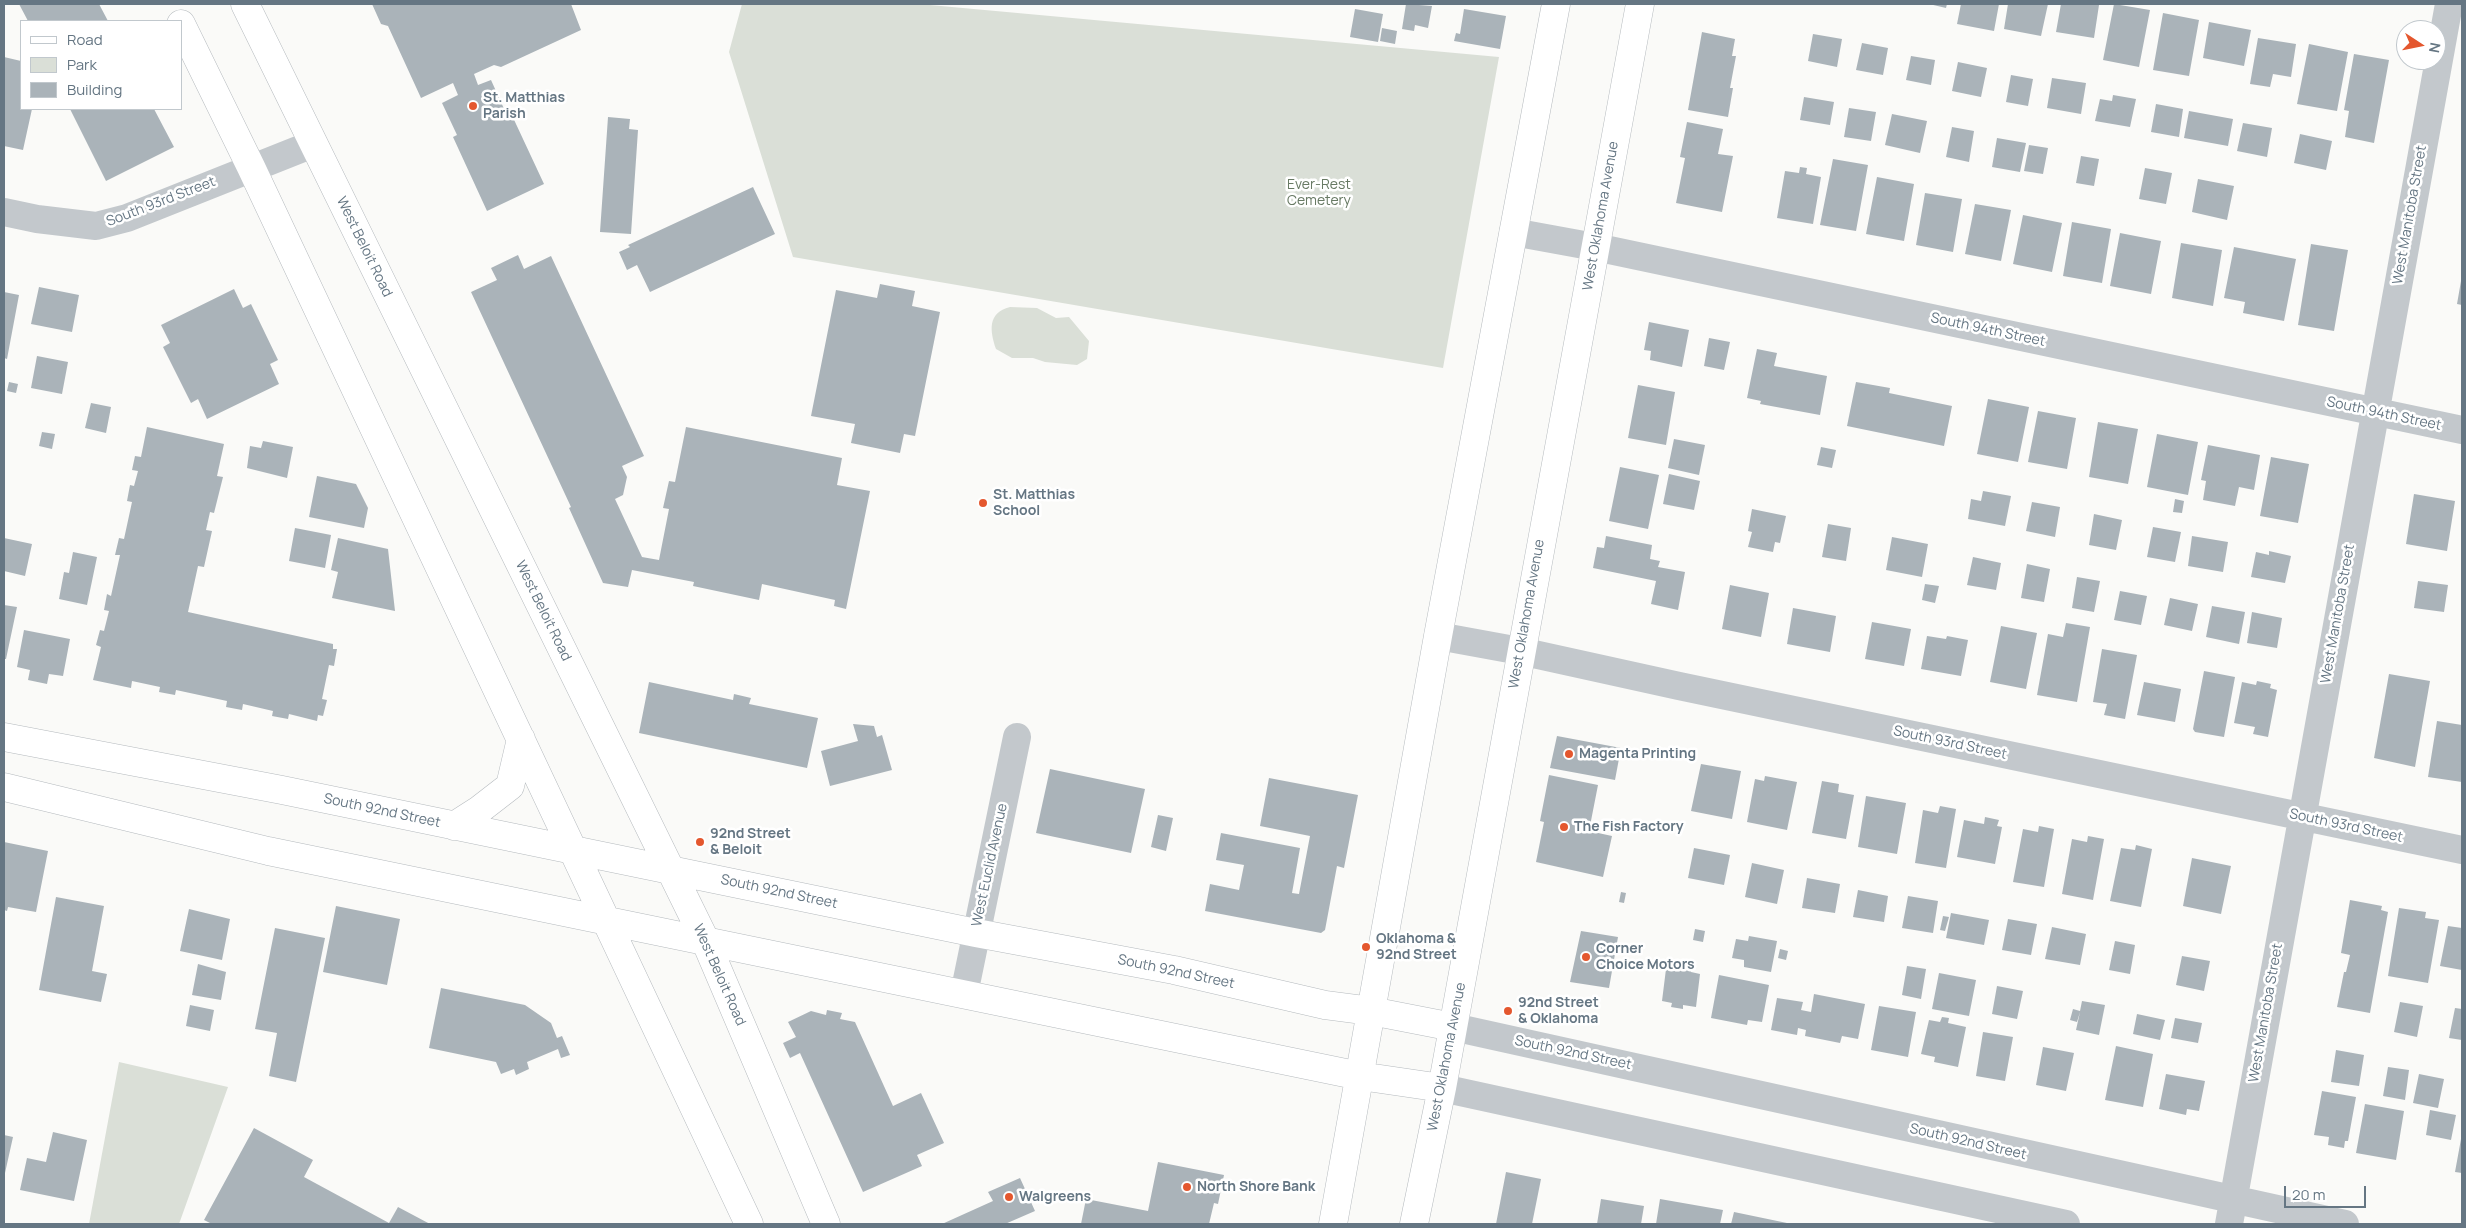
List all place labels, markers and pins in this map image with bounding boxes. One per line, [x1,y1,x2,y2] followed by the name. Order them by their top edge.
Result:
[483,90,565,122] place label: St. Matthias Parish
[467,100,479,112] marker: St. Matthias Parish
[993,487,1075,520] place label: St. Matthias School
[977,497,989,509] marker: St. Matthias School
[1579,746,1696,762] place label: Magenta Printing
[1563,748,1575,760] marker: Magenta Printing
[1574,819,1684,835] place label: The Fish Factory
[1558,821,1570,833] marker: The Fish Factory
[710,826,791,859] place label: 92nd Street & Beloit
[694,836,706,848] marker: 92nd Street & Beloit
[1376,931,1457,964] place label: Oklahoma & 92nd Street
[1360,941,1372,953] marker: Oklahoma & 92nd Street
[1596,941,1695,974] place label: Corner Choice Motors
[1580,951,1592,963] marker: Corner Choice Motors
[1518,995,1599,1028] place label: 92nd Street & Oklahoma
[1502,1005,1514,1017] marker: 92nd Street & Oklahoma
[1197,1179,1315,1195] place label: North Shore Bank
[1181,1181,1193,1193] marker: North Shore Bank
[1019,1189,1091,1205] place label: Walgreens
[1003,1191,1015,1203] marker: Walgreens

